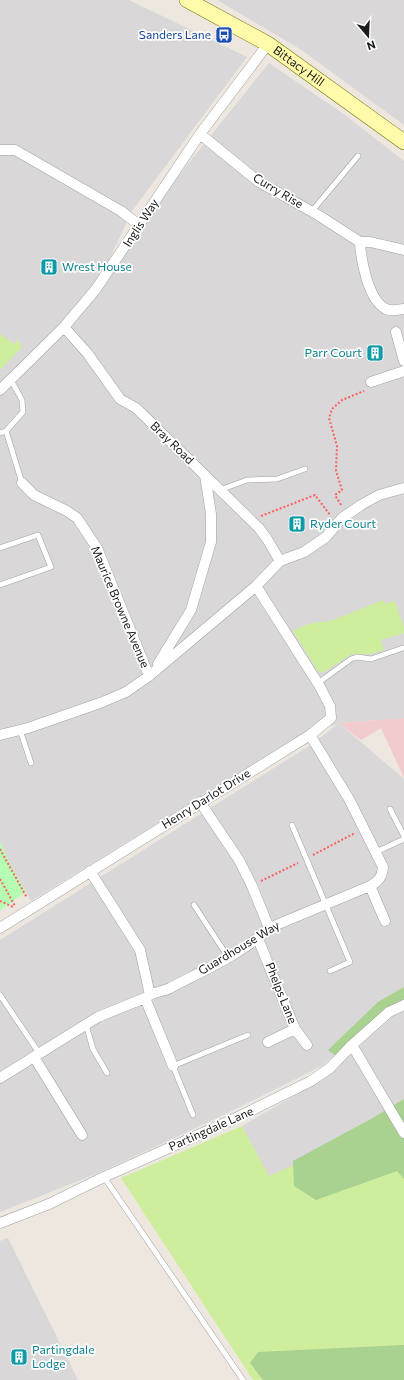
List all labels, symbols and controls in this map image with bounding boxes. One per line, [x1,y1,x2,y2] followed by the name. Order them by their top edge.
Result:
[348,16,388,56] north arrow
[214,25,234,45] bus stop icon: Sanders Lane
[139,27,211,41] place label: Sanders Lane
[365,38,377,53] text: N
[271,42,328,88] street label: Bittacy Hill
[251,170,306,211] street label: Curry Rise
[119,196,161,249] street label: Inglis Way
[39,257,59,277] building icon: Wrest House
[62,259,132,273] place label: Wrest House
[365,343,385,363] building icon: Parr Court
[305,345,362,359] place label: Parr Court
[148,418,197,466] street label: Bray Road
[287,514,307,534] building icon: Ryder Court
[310,516,376,530] place label: Ryder Court
[89,543,153,670] street label: Maurice Browne Avenue
[159,765,252,831] street label: Henry Darlot Drive
[195,917,282,977] street label: Guardhouse Way
[263,960,301,1025] street label: Phelps Lane
[166,1103,255,1153] street label: Partingdale Lane
[32,1342,94,1370] place label: Partingdale Lodge
[9,1347,29,1367] building icon: Partingdale Lodge

